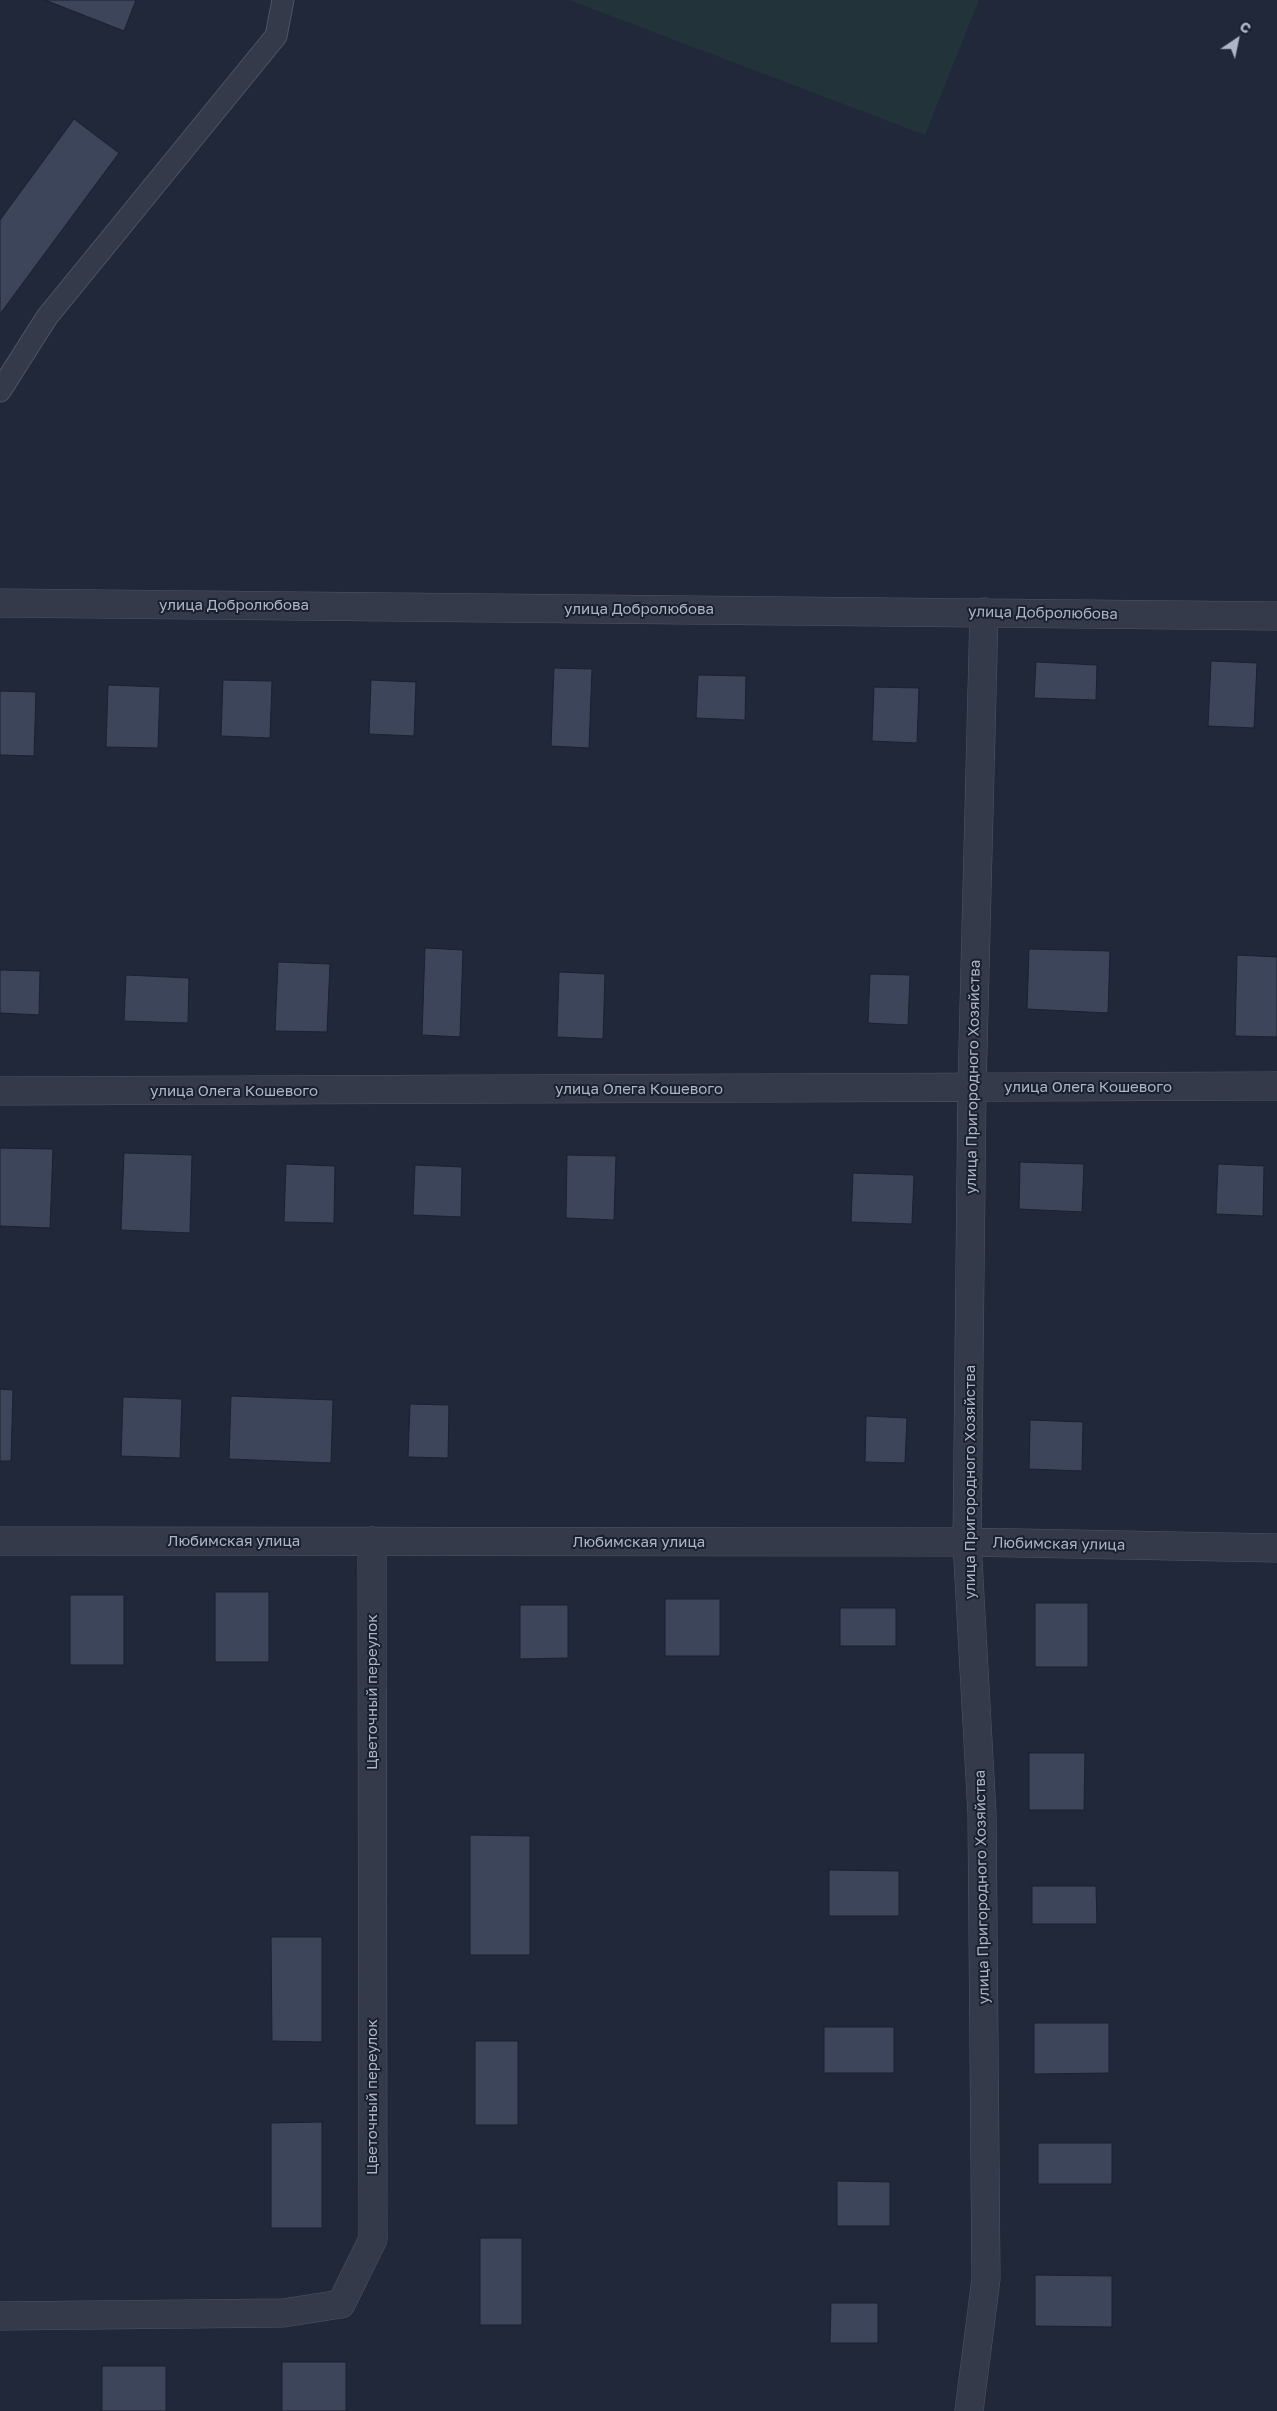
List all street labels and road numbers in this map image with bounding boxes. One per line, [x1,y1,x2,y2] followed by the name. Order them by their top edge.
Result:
[159,596,309,614] street label: улица Добролюбова
[564,600,714,618] street label: улица Добролюбова
[968,603,1118,623] street label: улица Добролюбова
[962,960,984,1194] street label: улица Пригородного Хозяйства
[1004,1078,1172,1096] street label: улица Олега Кошевого
[555,1080,723,1098] street label: улица Олега Кошевого
[150,1082,318,1100] street label: улица Олега Кошевого
[961,1365,979,1599] street label: улица Пригородного Хозяйства
[168,1532,300,1550] street label: Любимская улица
[573,1533,705,1551] street label: Любимская улица
[993,1534,1125,1554] street label: Любимская улица
[363,1614,381,1770] street label: Цветочный переулок
[971,1770,993,2004] street label: улица Пригородного Хозяйства
[363,2019,381,2175] street label: Цветочный переулок

